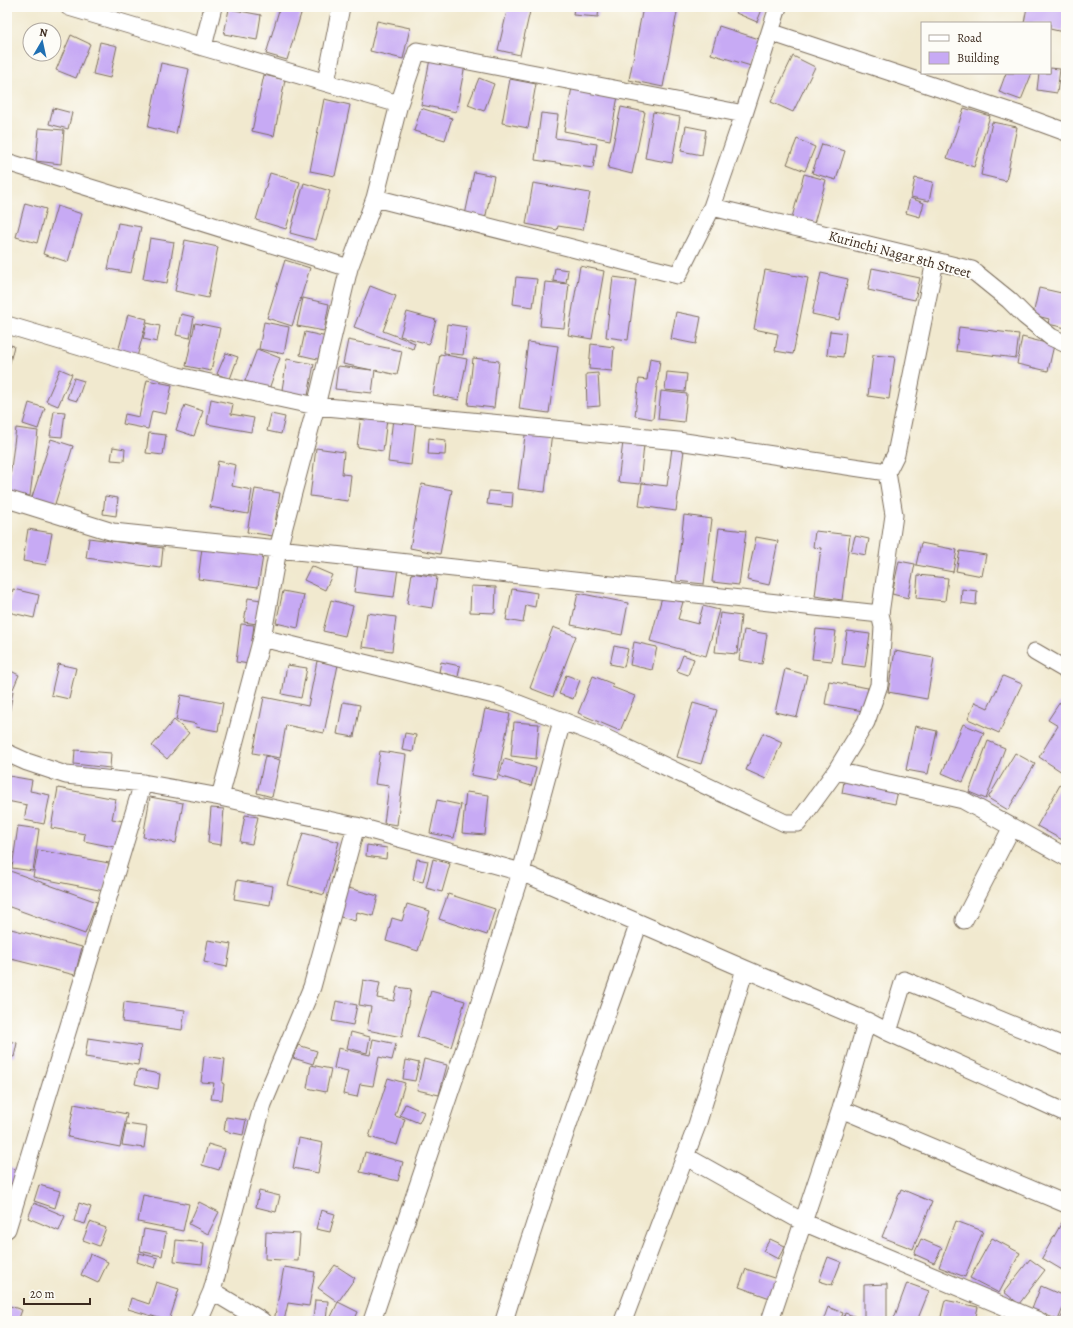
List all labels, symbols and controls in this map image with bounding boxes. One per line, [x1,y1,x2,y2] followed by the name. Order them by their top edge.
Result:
[22,22,62,62] north arrow
[921,22,1051,74] legend
[38,25,49,41] text: N
[957,30,983,46] text: Road
[957,50,999,66] text: Building
[826,226,974,283] street label: Kurinchi Nagar 8th Street
[24,1280,90,1306] scale bar
[30,1286,54,1302] text: 20 m

